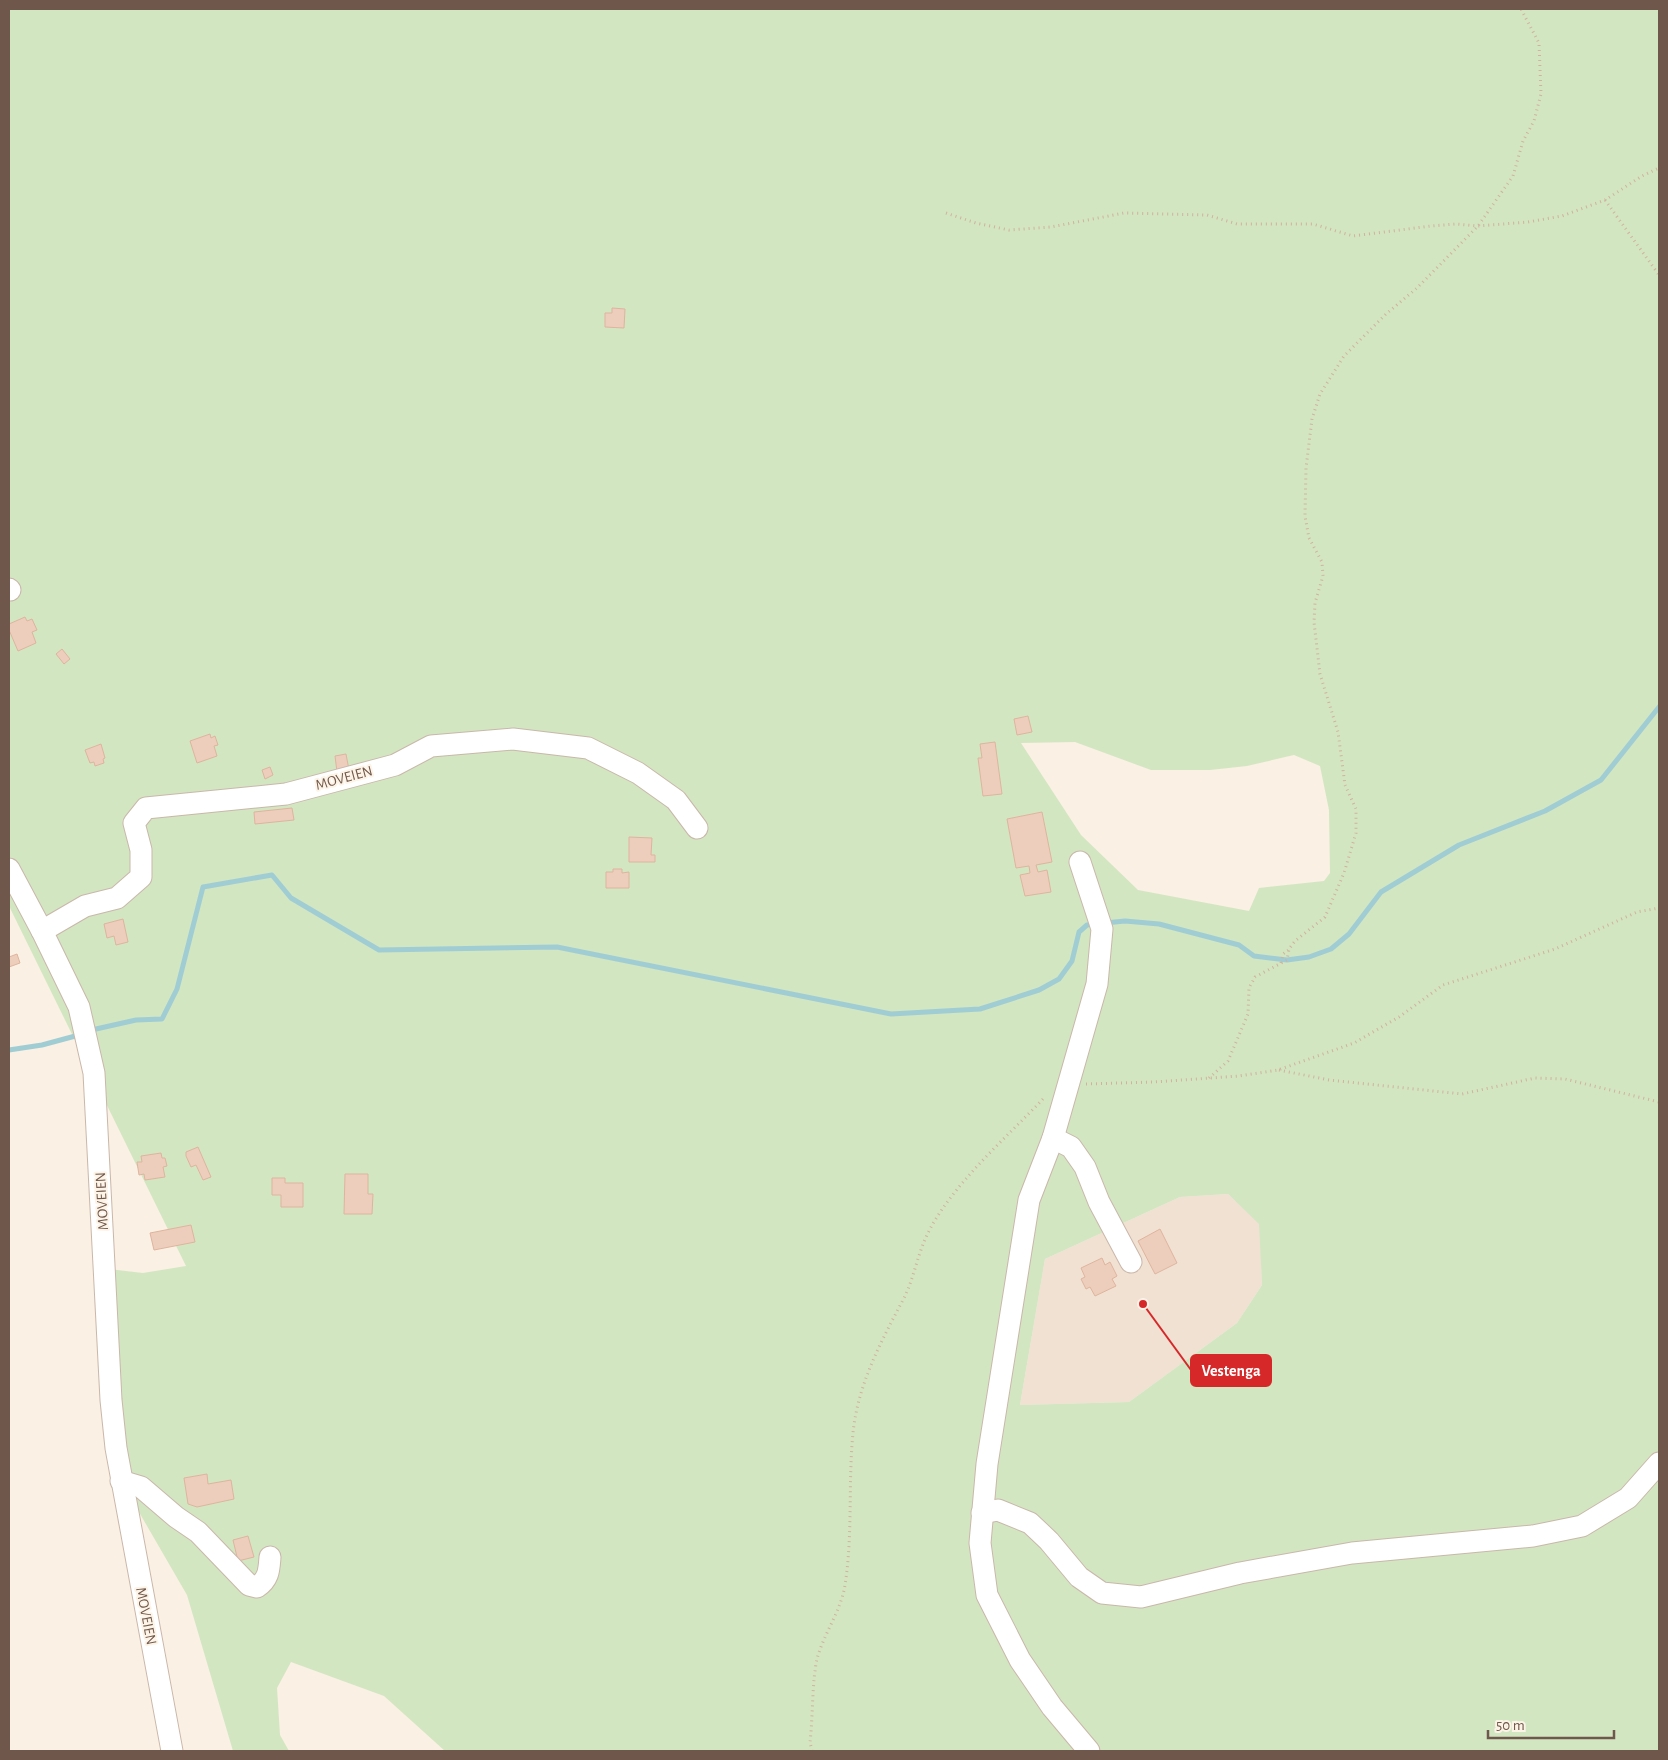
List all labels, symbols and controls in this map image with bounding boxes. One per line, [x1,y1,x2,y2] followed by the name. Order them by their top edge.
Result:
[314,763,374,793] street label: MOVEIEN
[93,1171,111,1231] street label: MOVEIEN
[1191,1355,1271,1386] callout: Vestenga
[1201,1363,1261,1379] text: Vestenga
[133,1586,159,1646] street label: MOVEIEN
[1488,1708,1614,1740] scale bar
[1496,1718,1525,1733] text: 50 m

